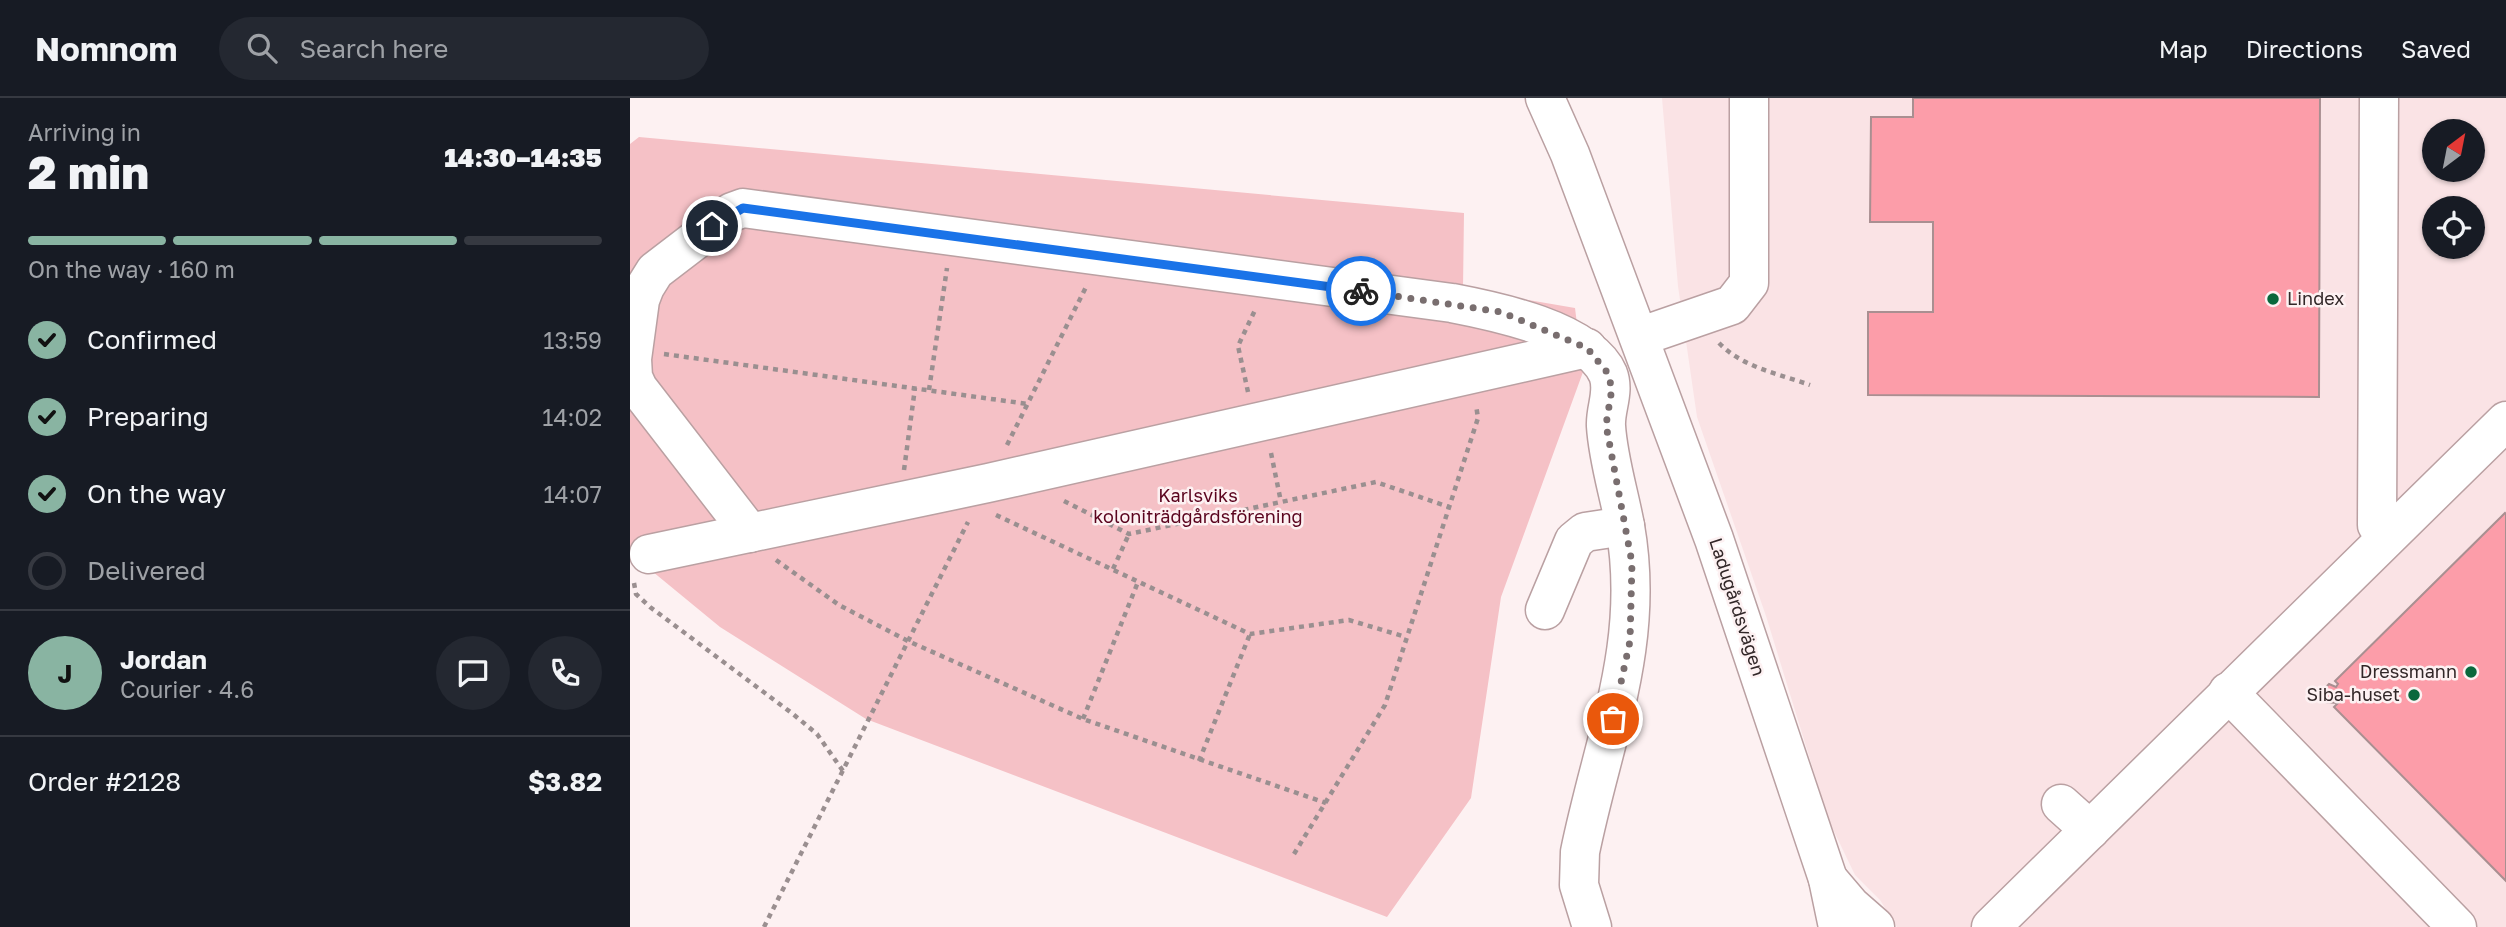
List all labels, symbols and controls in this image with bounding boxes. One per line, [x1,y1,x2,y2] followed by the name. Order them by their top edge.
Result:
[219,17,709,80] search box
[35,29,177,68] text: Nomnom
[243,29,281,67] icon: search
[299,33,448,64] text: Search here
[2159,34,2208,63] text: Map
[2246,34,2363,63] text: Directions
[2401,34,2471,63] text: Saved
[28,118,141,146] text: Arriving in
[2422,119,2485,182] north arrow
[2422,119,2485,259] map controls
[444,142,602,173] text: 14:30–14:35
[28,144,149,199] text: 2 min
[682,196,742,256] pin
[2422,196,2485,259] button: locate
[693,207,731,245] icon: home
[28,255,235,283] text: On the way · 160 m
[1326,256,1396,326] courier
[1342,272,1380,310] icon: bike
[2287,287,2344,309] place label: Lindex
[2265,291,2281,307] marker: Lindex
[28,321,66,359] icon: check
[87,324,217,355] text: Confirmed
[543,326,602,354] text: 13:59
[28,398,66,436] icon: check
[87,401,209,432] text: Preparing
[542,403,602,431] text: 14:02
[28,475,66,513] icon: check
[87,478,226,509] text: On the way
[543,480,602,508] text: 14:07
[1093,484,1303,527] park label: Karlsviks koloniträdgårdsförening
[1705,535,1771,678] street label: Ladugårdsvägen
[87,555,206,586] text: Delivered
[436,636,510,710] button: chat
[528,636,602,710] button: phone
[120,644,207,675] text: Jordan
[58,658,72,689] text: J
[2360,660,2457,682] place label: Dressmann
[2463,664,2479,680] marker: Dressmann
[120,675,254,703] text: Courier · 4.6
[2306,683,2400,705] place label: Siba-huset
[2406,687,2422,703] marker: Siba-huset
[1583,689,1643,749] pin
[1594,700,1632,738] icon: bag
[28,766,181,797] text: Order #2128
[528,766,602,797] text: $3.82

